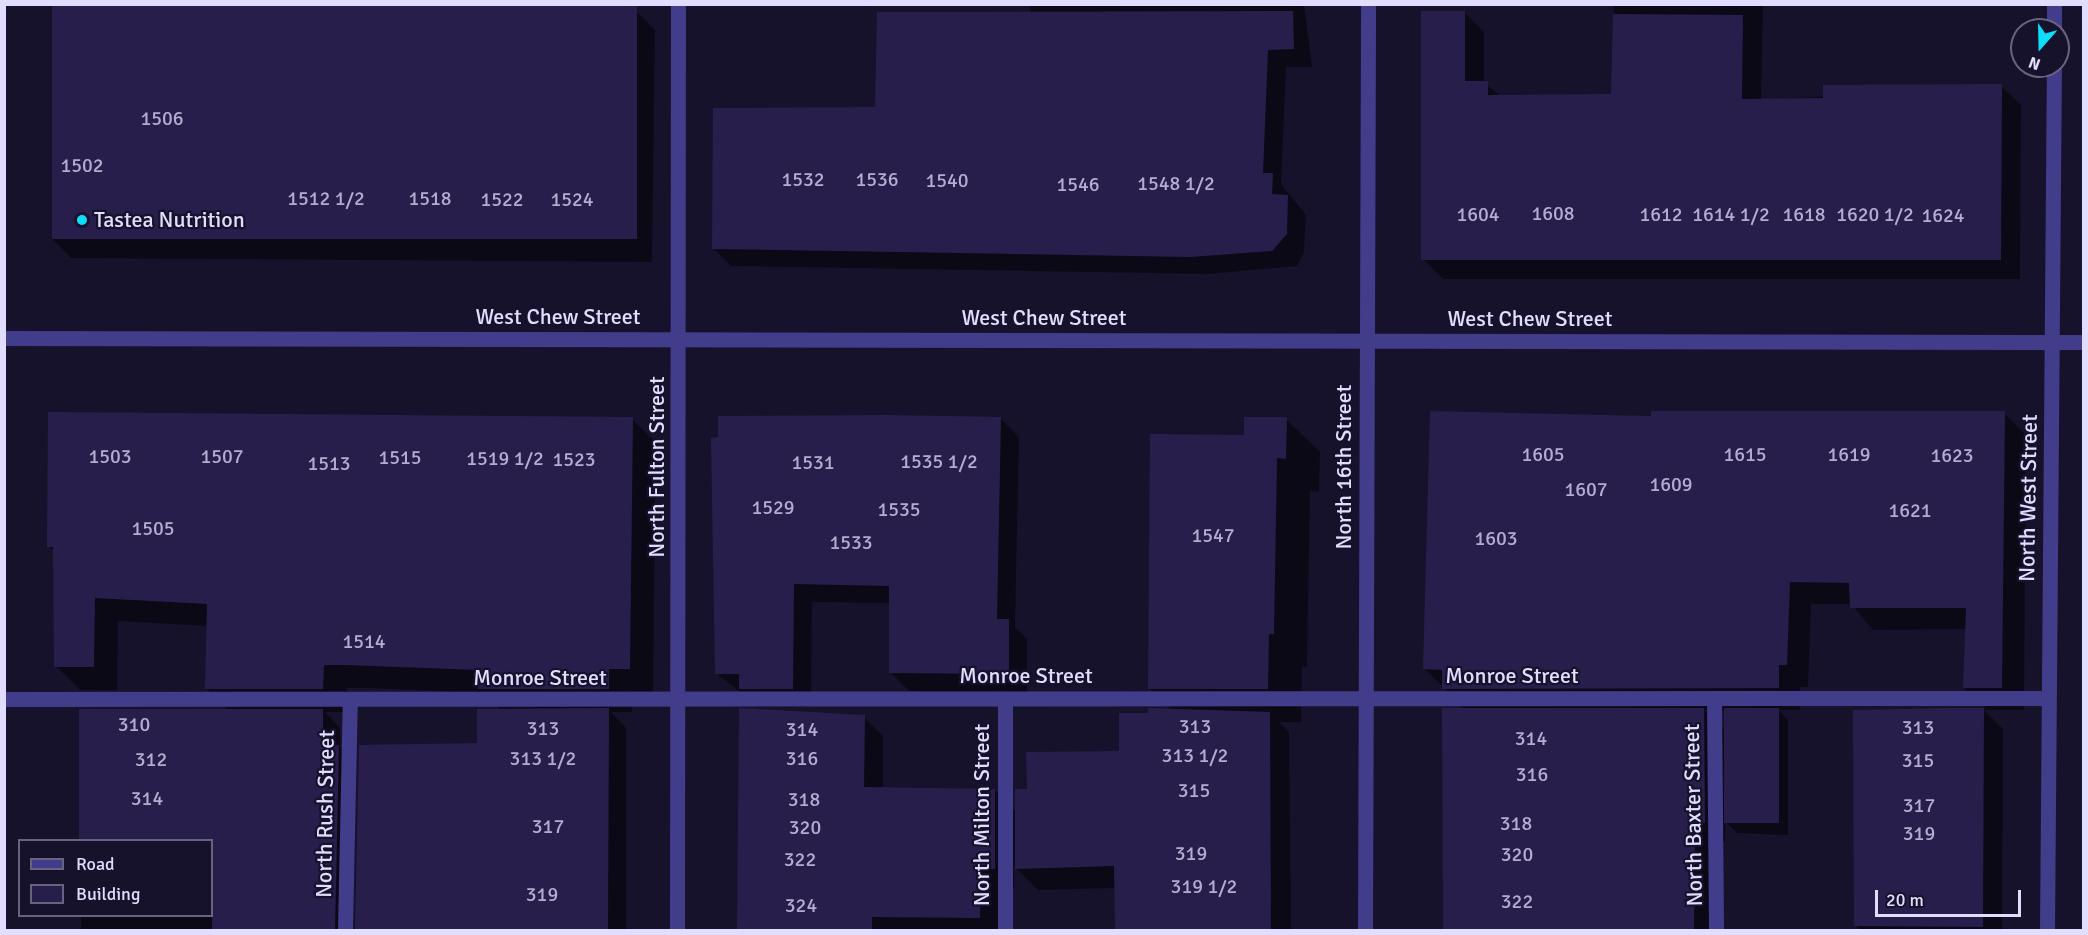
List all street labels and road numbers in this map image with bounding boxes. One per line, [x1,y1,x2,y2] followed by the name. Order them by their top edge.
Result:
[475,304,641,330] street label: West Chew Street
[961,305,1127,331] street label: West Chew Street
[1447,306,1613,332] street label: West Chew Street
[644,376,670,558] street label: North Fulton Street
[1331,384,1357,550] street label: North 16th Street
[2013,414,2043,582] street label: North West Street
[959,663,1093,689] street label: Monroe Street
[1445,663,1579,689] street label: Monroe Street
[473,665,607,691] street label: Monroe Street
[1678,723,1708,907] street label: North Baxter Street
[969,724,995,906] street label: North Milton Street
[310,730,340,898] street label: North Rush Street

